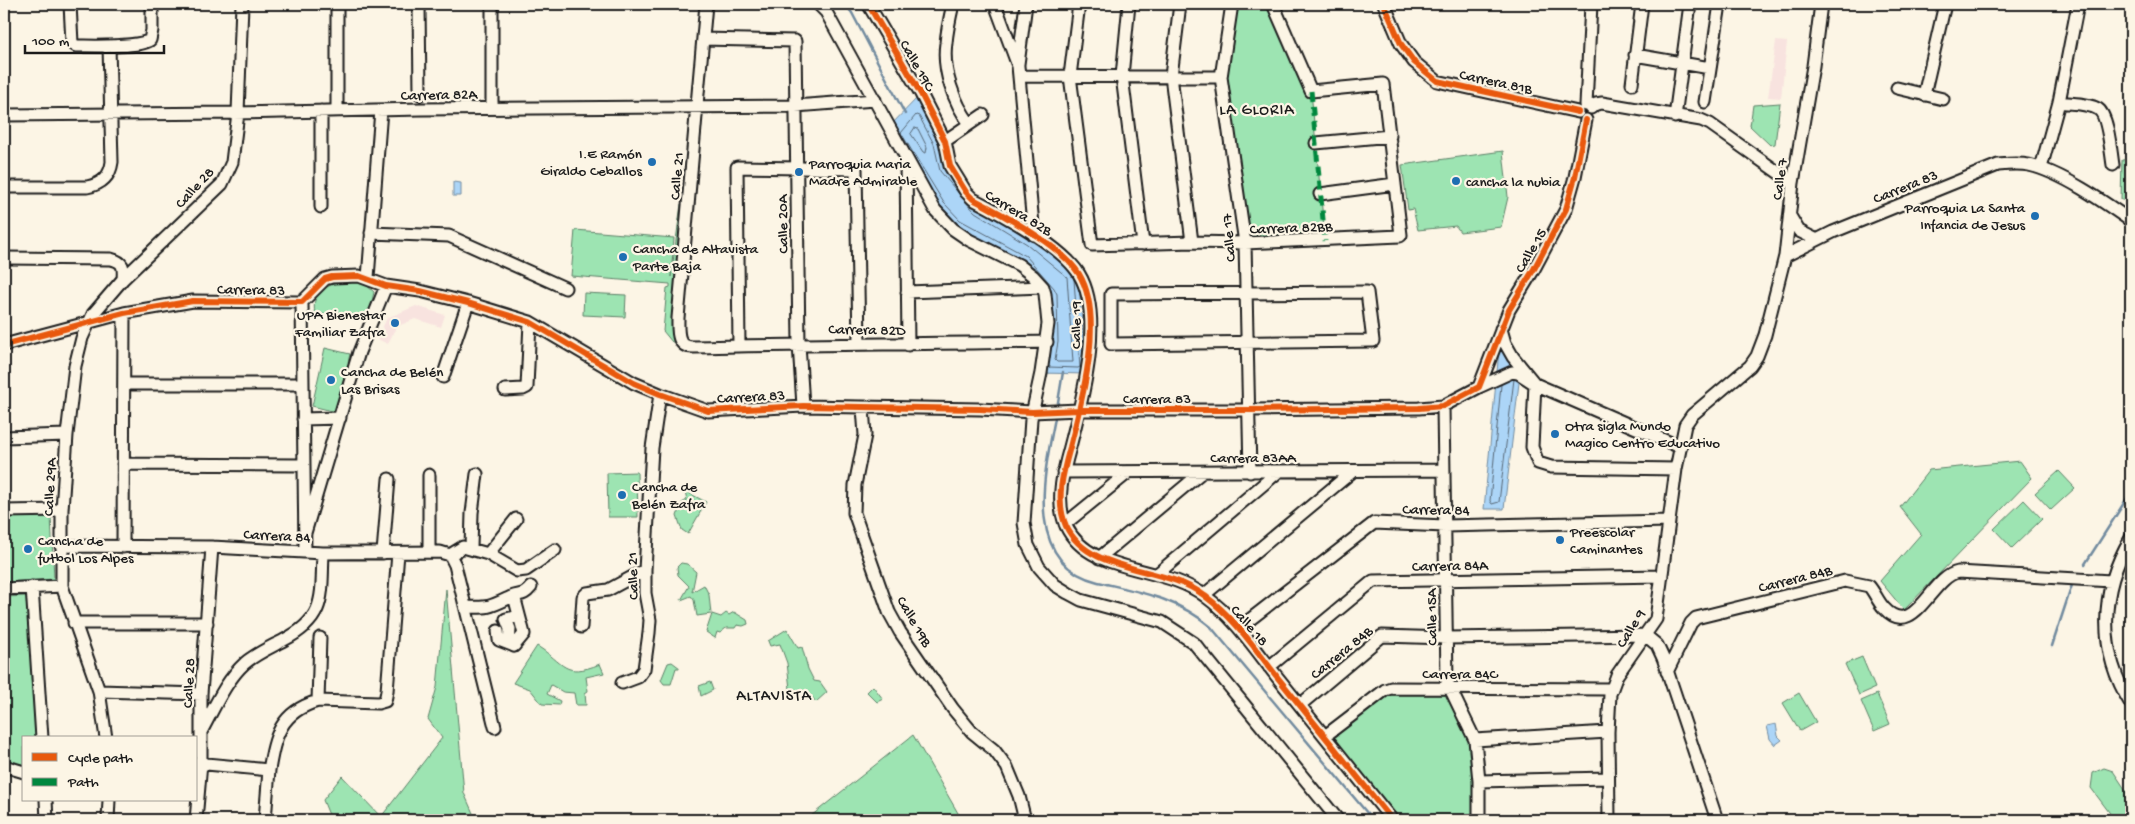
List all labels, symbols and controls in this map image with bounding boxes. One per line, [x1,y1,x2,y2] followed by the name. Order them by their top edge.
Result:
[25,22,164,54] scale bar
[31,33,70,51] text: 100 m
[894,37,939,96] street label: Calle 19C
[1458,66,1534,100] street label: Carrera 81B
[401,86,479,106] street label: Carrera 82A
[1219,102,1295,121] district label: LA GLORIA
[540,146,642,181] place label: I.E Ramón Giraldo Ceballos
[667,152,689,201] street label: Calle 21
[646,156,658,168] marker: I.E Ramón Giraldo Ceballos
[808,156,918,191] place label: Parroquia Maria Madre Admirable
[1769,156,1793,201] street label: Calle 7
[172,164,219,213] street label: Calle 28
[793,166,805,178] marker: Parroquia Maria Madre Admirable
[1871,167,1941,209] street label: Carrera 83
[1466,174,1561,192] place label: cancha la nubia
[1450,175,1462,187] marker: cancha la nubia
[981,187,1055,241] street label: Carrera 82B
[774,193,794,254] street label: Calle 20A
[1904,200,2026,235] place label: Parroquia La Santa Infancia de Jesus
[2029,210,2041,222] marker: Parroquia La Santa Infancia de Jesus
[1219,212,1241,263] street label: Calle 17
[1249,219,1333,239] street label: Carrera 82BB
[1512,225,1552,276] street label: Calle 15
[632,241,759,276] place label: Cancha de Altavista Parte Baja
[617,251,629,263] marker: Cancha de Altavista Parte Baja
[217,281,285,301] street label: Carrera 83
[1068,301,1086,349] street label: Calle 19
[294,307,387,342] place label: UPA Bienestar Familiar Zafra
[389,317,401,329] marker: UPA Bienestar Familiar Zafra
[828,321,906,341] street label: Carrera 82D
[341,364,443,399] place label: Cancha de Belén Las Brisas
[325,374,337,386] marker: Cancha de Belén Las Brisas
[717,387,786,409] street label: Carrera 83
[1123,391,1191,409] street label: Carrera 83
[1565,418,1720,453] place label: Otra sigla Mundo Magico Centro Educativo
[1549,428,1561,440] marker: Otra sigla Mundo Magico Centro Educativo
[1210,450,1297,468] street label: Carrera 83AA
[40,456,62,517] street label: Calle 29A
[631,479,706,514] place label: Cancha de Belén Zafra
[616,489,628,501] marker: Cancha de Belén Zafra
[1402,501,1470,521] street label: Carrera 84
[1569,524,1643,559] place label: Preescolar Caminantes
[243,526,311,548] street label: Carrera 84
[37,533,134,568] place label: Cancha de futbol Los Alpes
[1554,534,1566,546] marker: Preescolar Caminantes
[22,543,34,555] marker: Cancha de futbol Los Alpes
[624,552,644,600] street label: Calle 21
[1412,557,1489,577] street label: Carrera 84A
[1757,562,1834,598] street label: Carrera 84B
[1423,587,1442,646] street label: Calle 15A
[892,593,935,651] street label: Calle 19B
[1226,602,1271,651] street label: Calle 18
[1613,606,1651,652] street label: Calle 9
[1307,623,1377,684] street label: Carrera 84B
[180,658,200,709] street label: Calle 28
[1422,666,1499,684] street label: Carrera 84C
[736,688,812,707] district label: ALTAVISTA
[22,736,198,802] legend
[68,750,133,768] text: Cycle path
[67,774,99,792] text: Path

